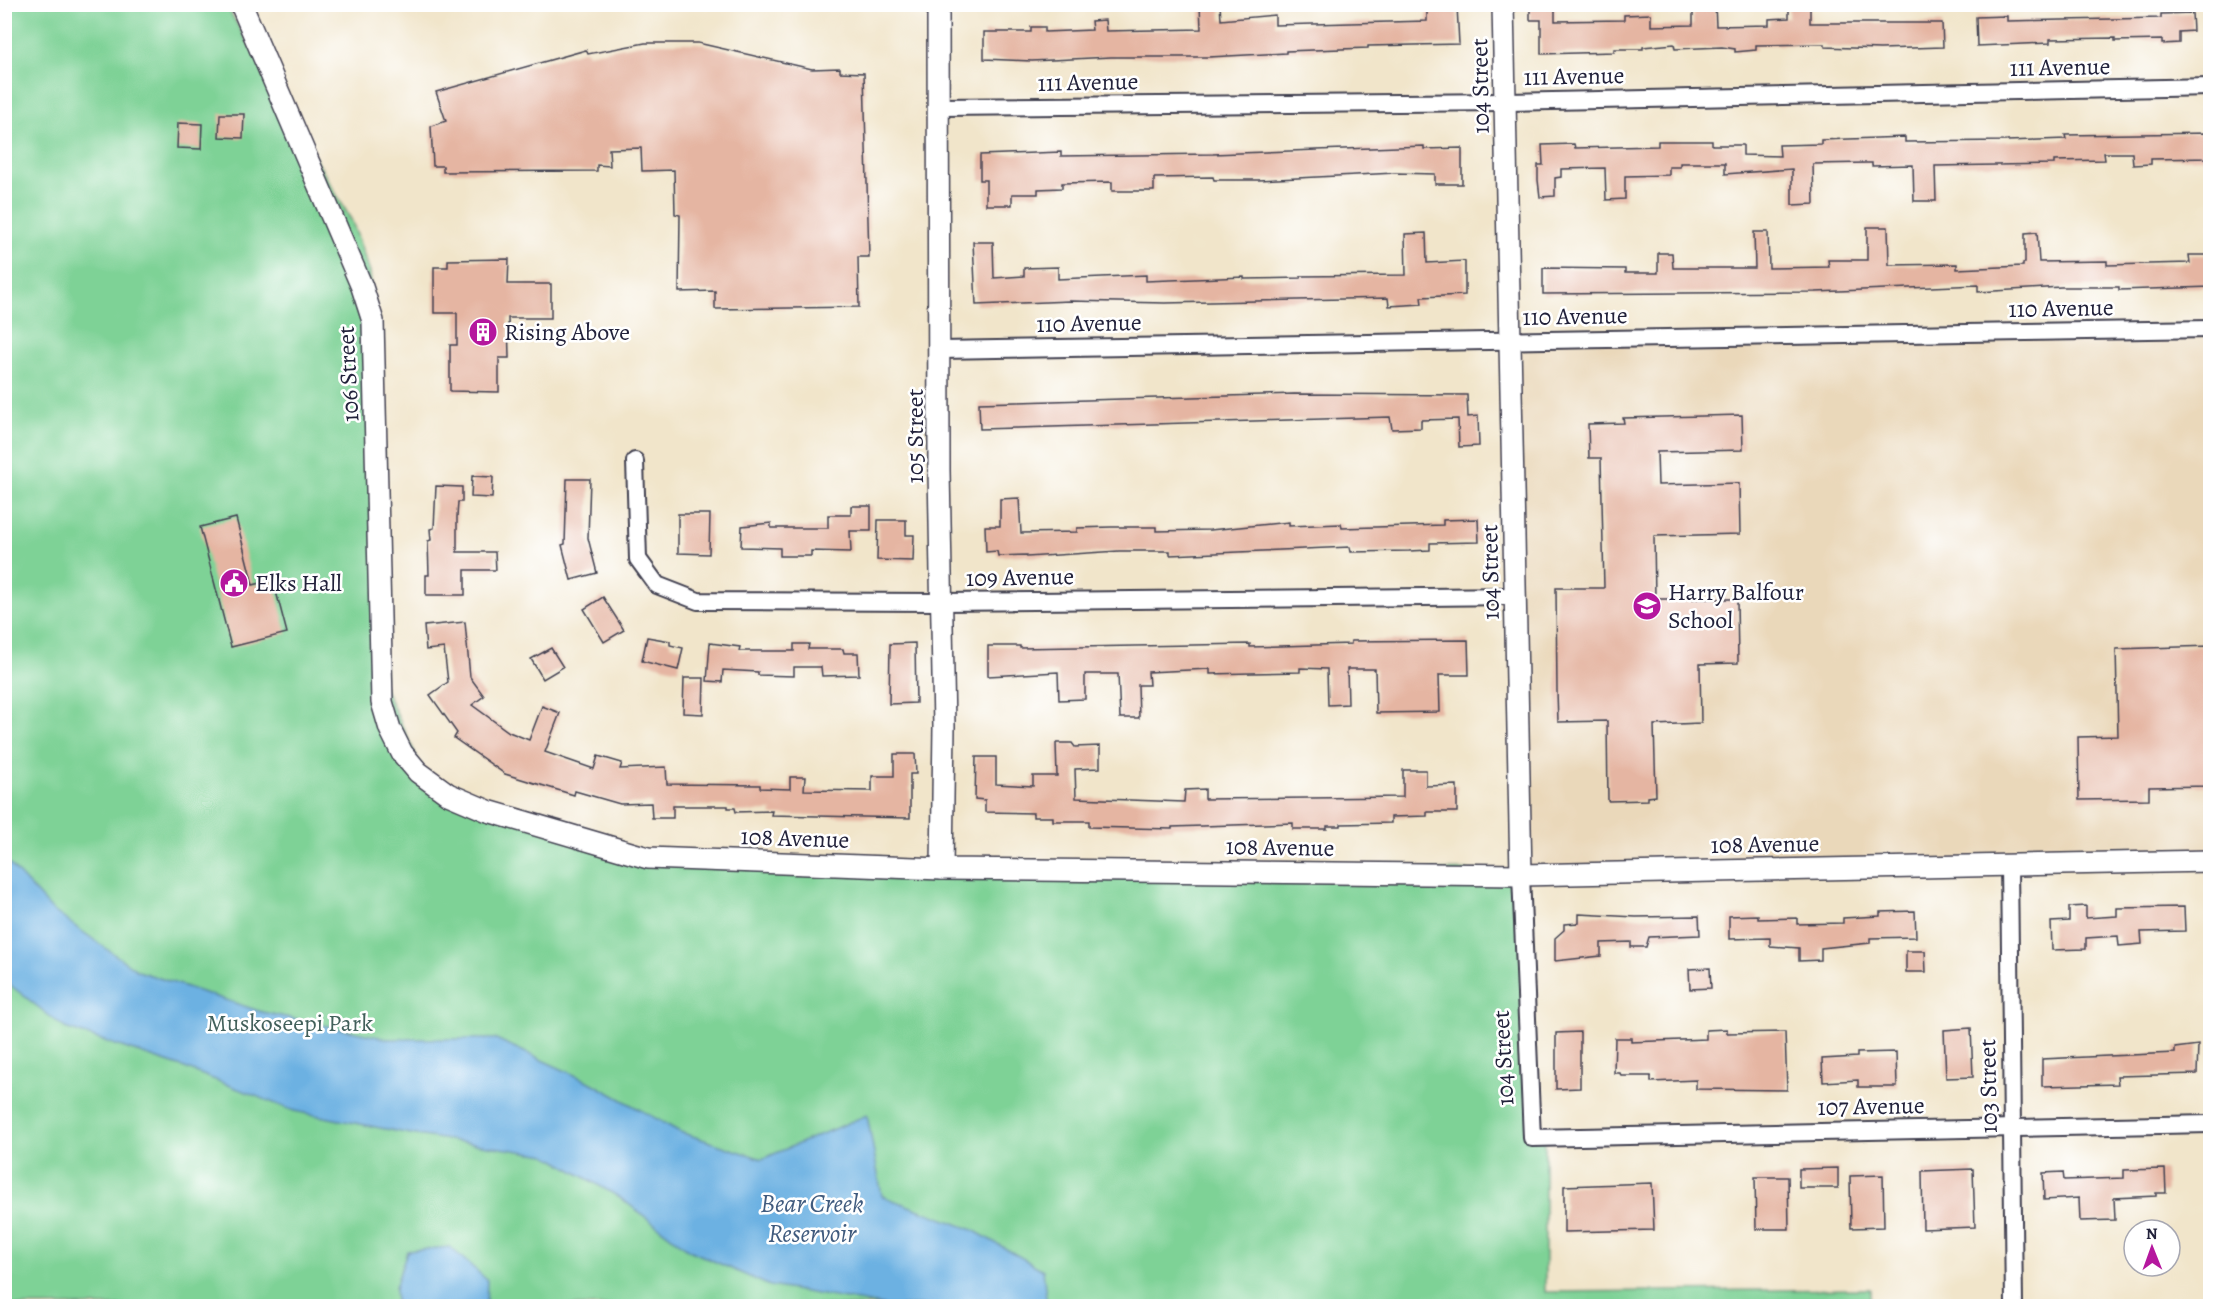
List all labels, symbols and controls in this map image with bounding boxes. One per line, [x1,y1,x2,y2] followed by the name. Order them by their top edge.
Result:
[1463,38,1497,134] street label: 104 Street
[2009,50,2111,84] street label: 111 Avenue
[1523,59,1625,93] street label: 111 Avenue
[1037,65,1139,99] street label: 111 Avenue
[2008,291,2114,325] street label: 110 Avenue
[1522,299,1628,333] street label: 110 Avenue
[1036,306,1142,340] street label: 110 Avenue
[467,316,499,348] building icon: Rising Above
[504,316,630,348] place label: Rising Above
[330,325,366,423] street label: 106 Street
[899,388,931,484] street label: 105 Street
[1473,524,1507,620] street label: 104 Street
[966,560,1074,594] street label: 109 Avenue
[218,567,250,599] public building icon: Elks Hall
[255,567,342,599] place label: Elks Hall
[1668,576,1804,636] place label: Harry Balfour School
[1631,590,1663,622] school or university icon: Harry Balfour School
[740,820,850,856] street label: 108 Avenue
[1710,827,1820,861] street label: 108 Avenue
[1225,830,1335,864] street label: 108 Avenue
[207,1007,373,1039] park label: Muskoseepi Park
[1485,1009,1521,1107] street label: 104 Street
[1971,1038,2005,1134] street label: 103 Street
[1817,1089,1925,1123] street label: 107 Avenue
[760,1186,864,1251] water label: Bear Creek Reservoir
[2122,1218,2182,1278] north arrow
[2146,1223,2158,1245] text: N

